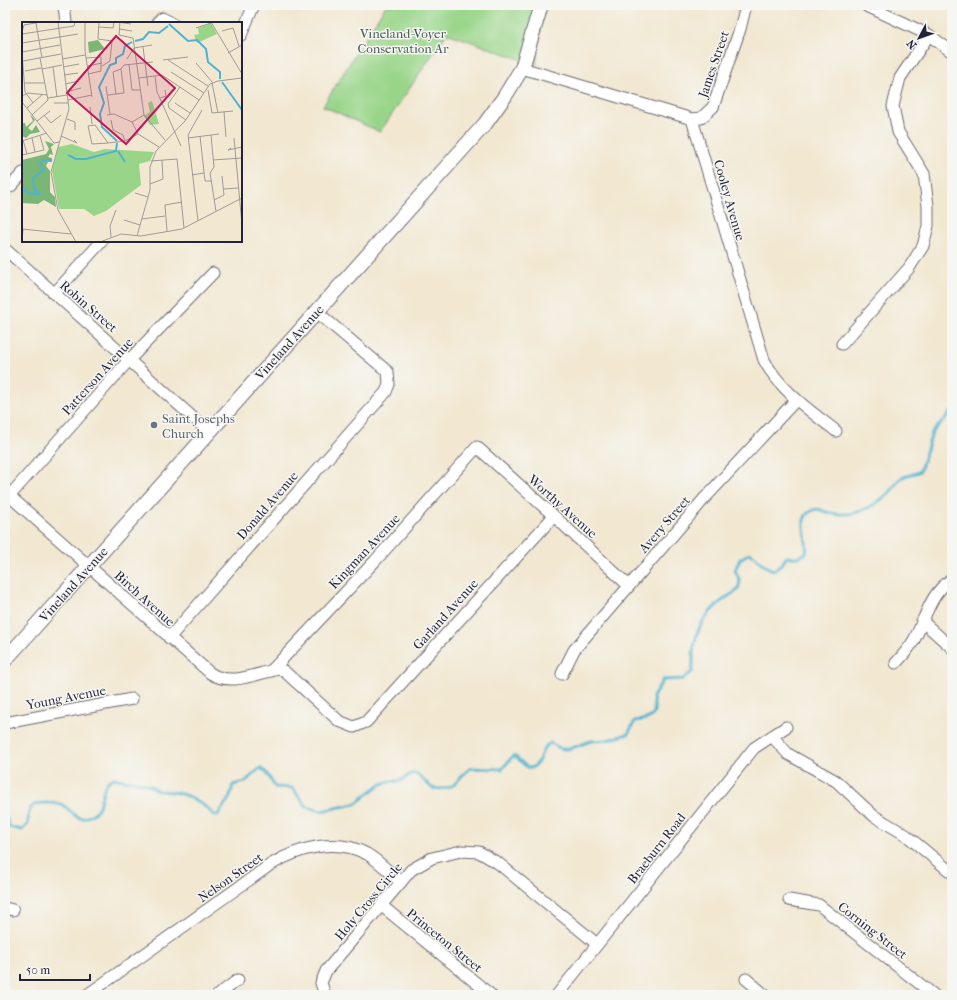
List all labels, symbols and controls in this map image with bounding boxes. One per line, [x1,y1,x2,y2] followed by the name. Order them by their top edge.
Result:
[899,18,939,58] north arrow
[22,22,242,242] inset map
[357,26,449,56] park label: Vineland-Voyer Conservation Ar
[695,28,732,101] street label: James Street
[904,36,919,52] text: N
[711,158,748,243] street label: Cooley Avenue
[57,277,121,336] street label: Robin Street
[251,302,327,383] street label: Vineland Avenue
[59,334,136,418] street label: Patterson Avenue
[162,411,235,441] place label: Saint Josephs Church
[149,420,159,430] marker: Saint Josephs Church
[234,468,301,542] street label: Donald Avenue
[525,471,600,541] street label: Worthy Avenue
[635,493,693,557] street label: Avery Street
[326,510,403,592] street label: Kingman Avenue
[35,544,111,625] street label: Vineland Avenue
[112,568,178,630] street label: Birch Avenue
[410,576,481,653] street label: Garland Avenue
[24,682,108,713] street label: Young Avenue
[624,809,689,887] street label: Braeburn Road
[195,849,266,905] street label: Nelson Street
[332,859,405,943] street label: Holy Cross Circle
[835,899,911,962] street label: Corning Street
[404,905,486,976] street label: Princeton Street
[20,956,90,982] scale bar
[26,963,50,977] text: 50 m

